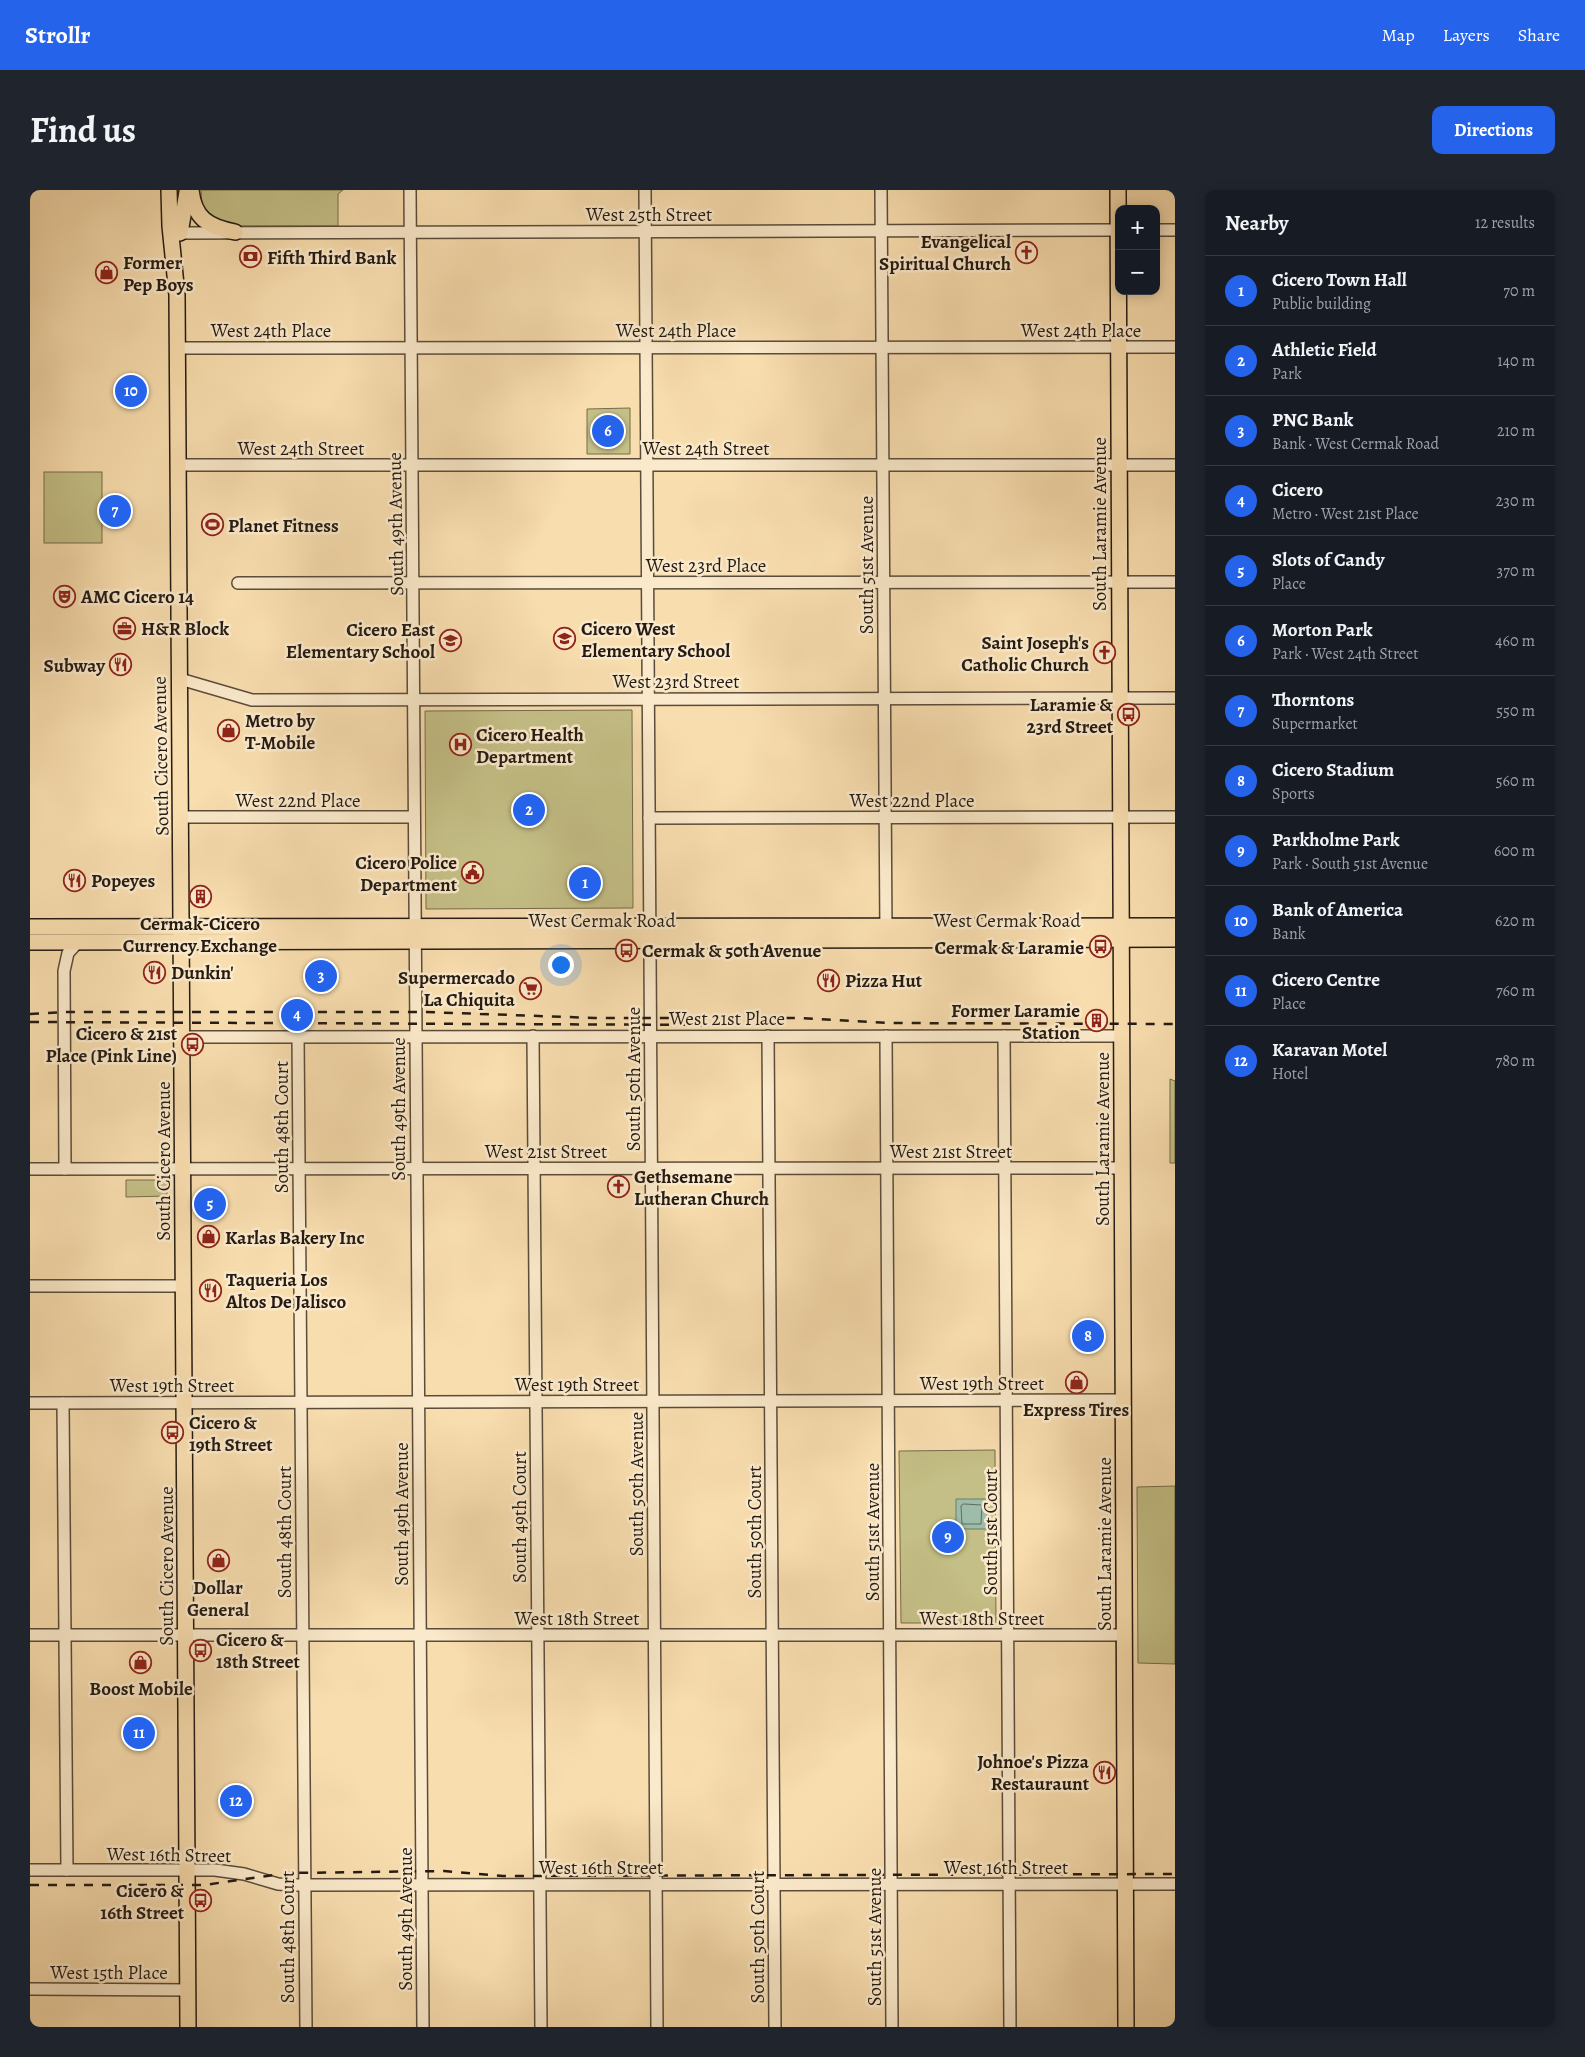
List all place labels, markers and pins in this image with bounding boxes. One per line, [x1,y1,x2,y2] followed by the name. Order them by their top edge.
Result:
[879,229,1011,277] place label: Evangelical Spiritual Church
[1015,240,1039,264] church icon: Evangelical Spiritual Church
[239,245,263,269] bank icon: Fifth Third Bank
[267,245,397,271] place label: Fifth Third Bank
[123,250,194,298] place label: Former Pep Boys
[95,261,119,285] shop icon: Former Pep Boys
[115,372,147,410] pin: 10
[592,412,624,450] pin: 6
[99,492,131,530] pin: 7
[200,513,224,537] sports icon: Planet Fitness
[228,513,339,539] place label: Planet Fitness
[53,584,77,608] theatre icon: AMC Cicero 14
[80,584,194,610] place label: AMC Cicero 14
[113,616,137,640] office icon: H&R Block
[141,616,229,642] place label: H&R Block
[581,616,730,664] place label: Cicero West Elementary School
[286,617,436,665] place label: Cicero East Elementary School
[553,627,577,651] school or university icon: Cicero West Elementary School
[439,628,463,652] school or university icon: Cicero East Elementary School
[961,630,1089,678] place label: Saint Joseph's Catholic Church
[1093,641,1117,665] church icon: Saint Joseph's Catholic Church
[43,653,106,679] place label: Subway
[109,653,133,677] restaurant icon: Subway
[1026,692,1114,740] place label: Laramie & 23rd Street
[1117,703,1141,727] bus stop icon: Laramie & 23rd Street
[245,708,316,756] place label: Metro by T-Mobile
[217,719,241,743] shop icon: Metro by T-Mobile
[476,722,584,770] place label: Cicero Health Department
[448,733,472,757] hospital icon: Cicero Health Department
[513,791,545,829] pin: 2
[355,850,458,898] place label: Cicero Police Department
[461,861,485,885] public building icon: Cicero Police Department
[569,864,601,902] pin: 1
[63,868,87,892] restaurant icon: Popeyes
[91,868,155,894] place label: Popeyes
[188,885,212,909] building icon: Cermak-Cicero Currency Exchange
[123,911,277,959] place label: Cermak-Cicero Currency Exchange
[935,935,1084,961] place label: Cermak & Laramie
[1088,935,1112,959] bus stop icon: Cermak & Laramie
[614,938,638,962] bus stop icon: Cermak & 50th Avenue
[642,938,822,964] place label: Cermak & 50th Avenue
[305,957,337,995] pin: 3
[143,960,167,984] restaurant icon: Dunkin'
[171,960,234,986] place label: Dunkin'
[398,965,516,1013] place label: Supermercado La Chiquita
[817,968,841,992] restaurant icon: Pizza Hut
[845,968,923,994] place label: Pizza Hut
[519,976,543,1000] supermarket icon: Supermercado La Chiquita
[281,996,313,1034] pin: 4
[951,998,1080,1046] place label: Former Laramie Station
[1084,1009,1108,1033] building icon: Former Laramie Station
[46,1021,178,1069] place label: Cicero & 21st Place (Pink Line)
[181,1032,205,1056] bus stop icon: Cicero & 21st Place (Pink Line)
[634,1164,769,1212] place label: Gethsemane Lutheran Church
[606,1175,630,1199] church icon: Gethsemane Lutheran Church
[194,1185,226,1223] pin: 5
[197,1225,221,1249] shop icon: Karlas Bakery Inc
[225,1225,365,1251] place label: Karlas Bakery Inc
[225,1267,346,1315] place label: Taqueria Los Altos De Jalisco
[198,1278,222,1302] restaurant icon: Taqueria Los Altos De Jalisco
[1072,1317,1104,1355] pin: 8
[1064,1371,1088,1395] shop icon: Express Tires
[1023,1397,1129,1423] place label: Express Tires
[189,1410,273,1458] place label: Cicero & 19th Street
[161,1421,185,1445] bus stop icon: Cicero & 19th Street
[932,1518,964,1556] pin: 9
[206,1549,230,1573] shop icon: Dollar General
[187,1575,249,1623] place label: Dollar General
[216,1627,301,1675] place label: Cicero & 18th Street
[188,1638,212,1662] bus stop icon: Cicero & 18th Street
[129,1650,153,1674] shop icon: Boost Mobile
[89,1676,193,1702] place label: Boost Mobile
[123,1714,155,1752] pin: 11
[977,1749,1090,1797] place label: Johnoe's Pizza Restauraunt
[1093,1760,1117,1784] restaurant icon: Johnoe's Pizza Restauraunt
[220,1782,252,1820] pin: 12
[100,1878,185,1926] place label: Cicero & 16th Street
[188,1889,212,1913] bus stop icon: Cicero & 16th Street

